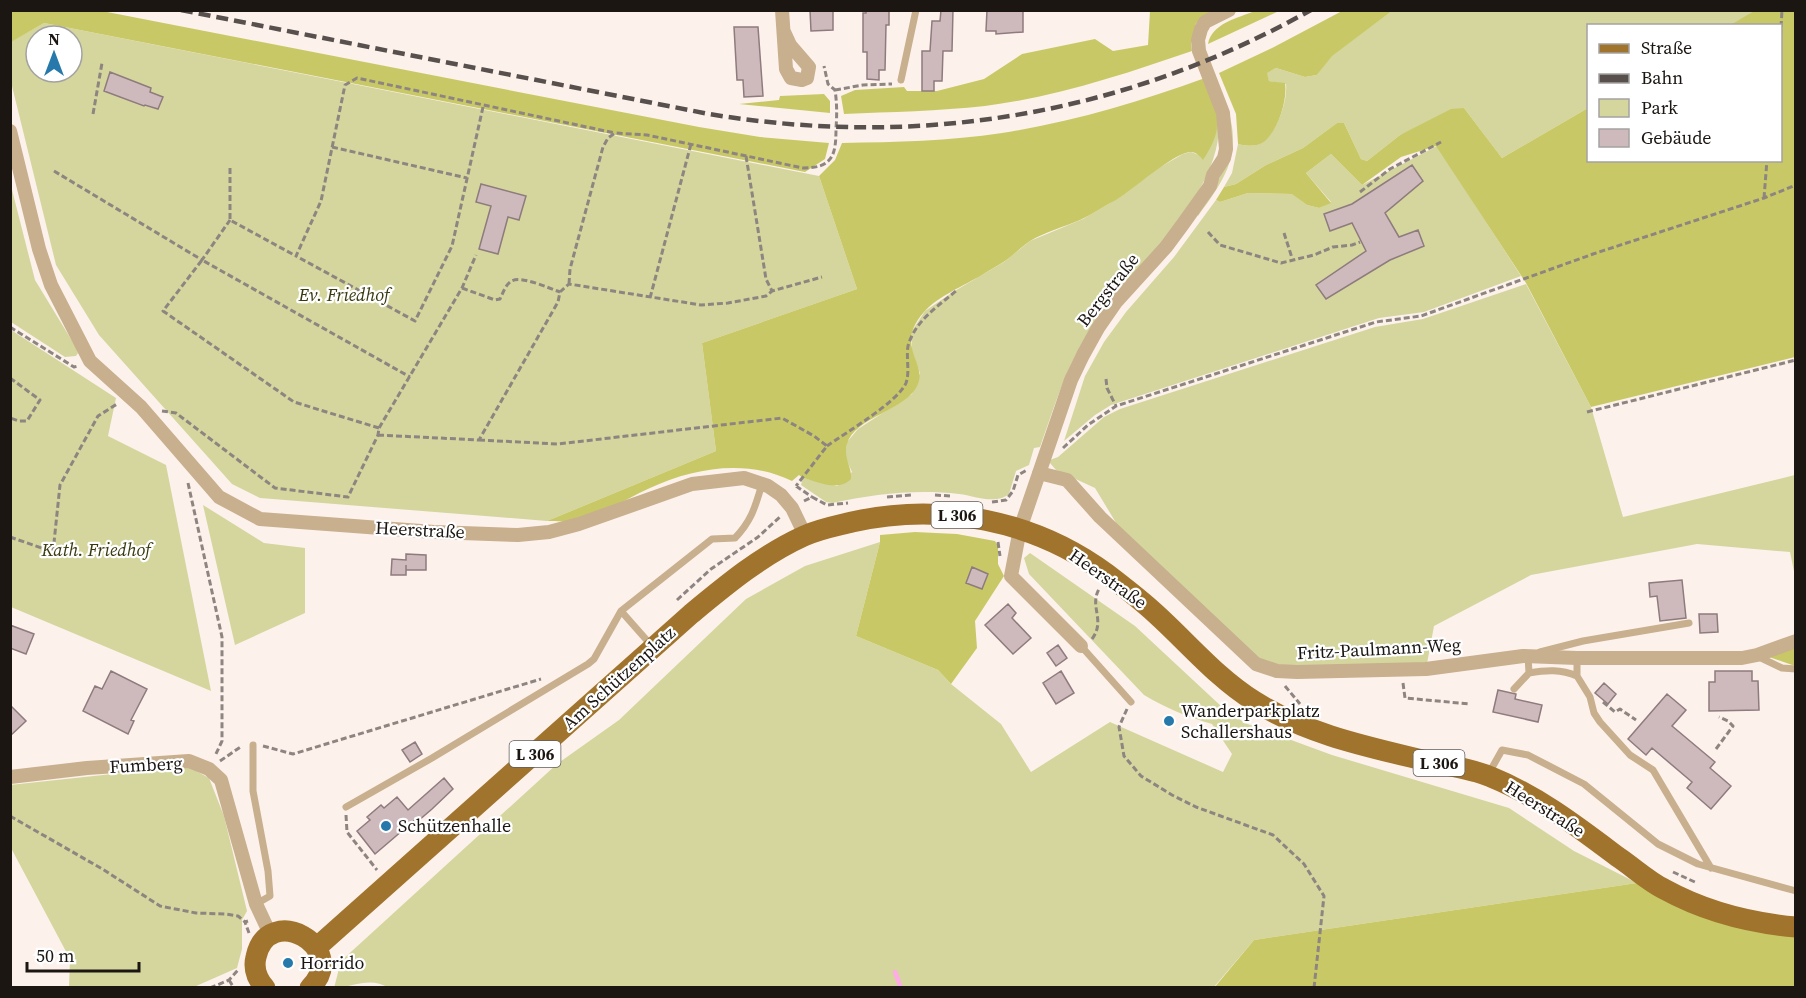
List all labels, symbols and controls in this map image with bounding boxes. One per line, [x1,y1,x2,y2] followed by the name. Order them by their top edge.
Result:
[24,24,84,84] north arrow
[1587,24,1782,162] legend
[48,28,60,50] text: N
[1641,35,1692,60] text: Straße
[1641,65,1683,90] text: Bahn
[1641,95,1678,120] text: Park
[1641,125,1712,150] text: Gebäude
[1071,248,1144,332] street label: Bergstraße
[298,282,393,307] park label: Ev. Friedhof
[932,502,982,528] road number: L 306
[375,515,465,544] street label: Heerstraße
[40,537,154,562] park label: Kath. Friedhof
[1064,543,1152,615] street label: Heerstraße
[557,620,681,735] street label: Am Schützenplatz
[1296,632,1462,665] street label: Fritz-Paulmann-Weg
[1181,698,1319,744] place label: Wanderparkplatz Schallershaus
[1162,714,1176,728] marker: Wanderparkplatz Schallershaus
[510,741,560,767] road number: L 306
[109,750,183,779] street label: Fumberg
[1414,750,1464,776] road number: L 306
[1501,774,1590,843] street label: Heerstraße
[398,813,511,838] place label: Schützenhalle
[379,819,393,833] marker: Schützenhalle
[27,935,140,973] scale bar
[36,943,74,968] text: 50 m
[300,950,365,975] place label: Horrido
[281,956,295,970] marker: Horrido

